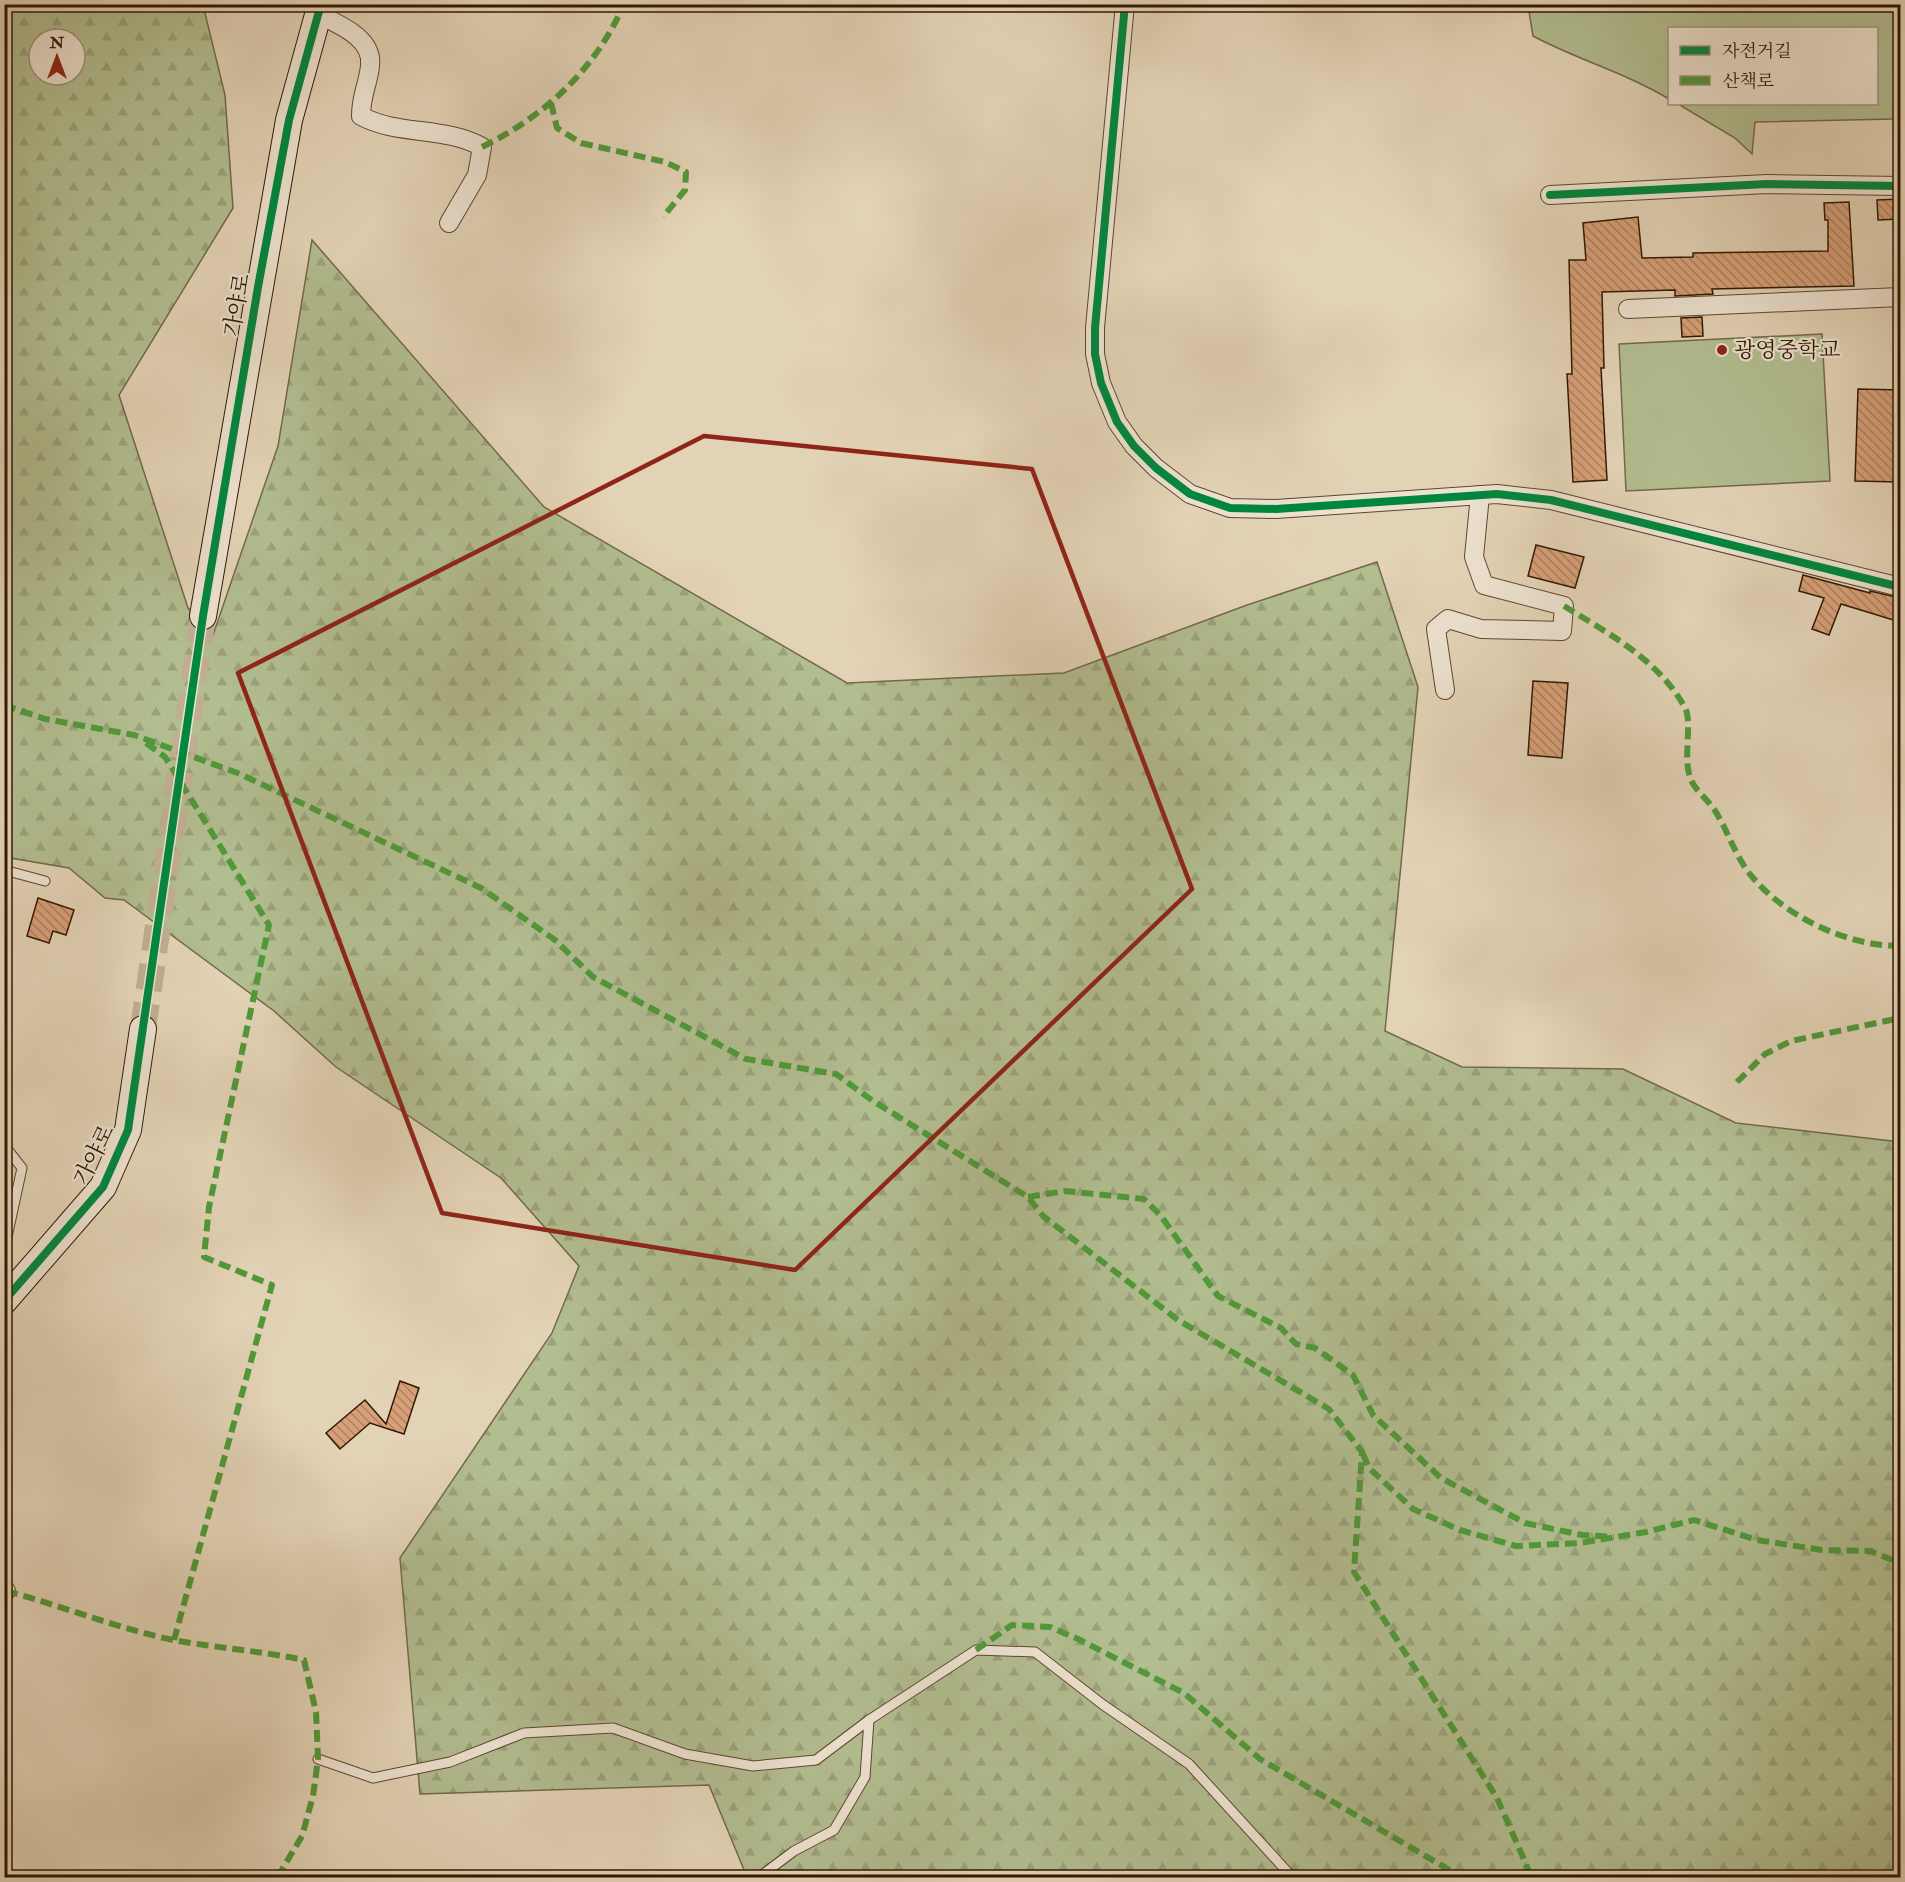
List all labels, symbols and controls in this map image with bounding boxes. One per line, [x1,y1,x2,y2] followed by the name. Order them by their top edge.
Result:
[27,27,87,87] north arrow
[1668,27,1878,105] legend
[49,33,65,53] text: N
[1722,40,1792,63] text: 자전거길
[1722,70,1774,93] text: 산책로
[218,271,256,339] street label: 가야로
[1734,336,1840,364] place label: 광영중학교
[1715,343,1729,357] marker: 광영중학교
[67,1120,121,1190] street label: 가야로

